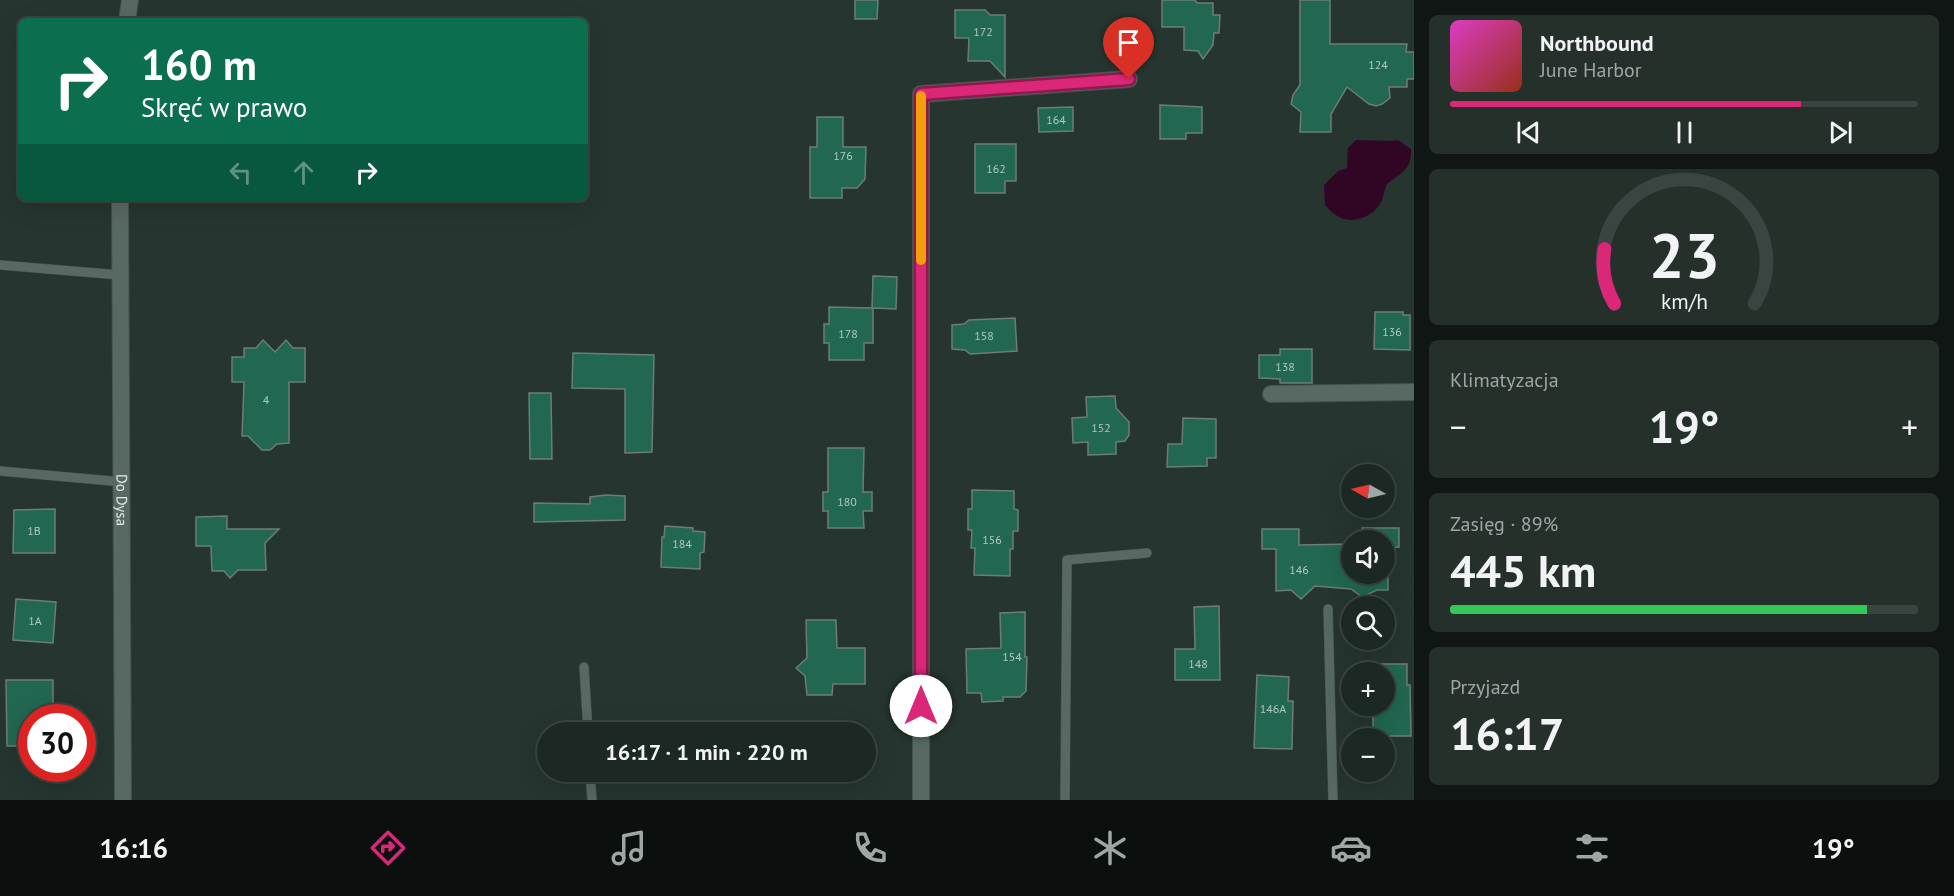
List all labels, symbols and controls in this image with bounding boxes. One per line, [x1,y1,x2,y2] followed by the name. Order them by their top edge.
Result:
[1103,17,1154,79] pin
[973,24,993,39] house number: 172
[1112,26,1145,59] icon: arrive
[1540,29,1654,57] text: Northbound
[141,37,257,92] text: 160 m
[42,42,120,120] icon: right
[1368,57,1388,72] house number: 124
[1540,57,1642,83] text: June Harbor
[141,90,307,124] text: Skręć w prawo
[1046,112,1066,127] house number: 164
[1512,116,1545,149] icon: previous
[1668,116,1701,149] icon: pause
[1824,116,1857,149] icon: next
[833,148,853,163] house number: 176
[224,156,257,189] icon: left
[287,156,320,189] icon: ahead
[350,156,383,189] icon: right
[986,161,1006,176] house number: 162
[1649,214,1719,295] text: 23
[1660,287,1707,315] text: km/h
[1382,324,1402,339] house number: 136
[838,326,858,341] house number: 178
[974,328,994,343] house number: 158
[1275,359,1295,374] house number: 138
[1450,367,1559,393] text: Klimatyzacja
[263,392,270,407] house number: 4
[1649,397,1719,455] text: 19°
[1450,405,1467,448] text: −
[1901,405,1918,448] text: +
[1091,420,1111,435] house number: 152
[1341,464,1395,518] north arrow
[1341,464,1395,782] map controls
[112,474,132,526] street label: Do Dysa
[837,494,857,509] house number: 180
[1450,511,1558,537] text: Zasięg · 89%
[27,523,41,538] house number: 1B
[1341,530,1395,584] button: sound
[982,532,1002,547] house number: 156
[672,536,692,551] house number: 184
[1450,541,1596,599] text: 445 km
[1289,562,1309,577] house number: 146
[1341,596,1395,650] button: search
[28,613,42,628] house number: 1A
[1002,649,1022,664] house number: 154
[1188,656,1208,671] house number: 148
[1341,662,1395,716] button: +
[889,674,953,738] position arrow
[1450,674,1520,700] text: Przyjazd
[1260,701,1286,716] house number: 146A
[18,704,96,782] speed limit sign: 30
[1450,704,1564,762] text: 16:17
[1341,728,1395,782] button: −
[605,738,808,766] text: 16:17 · 1 min · 220 m
[367,827,409,869] icon: directions
[608,827,650,869] icon: music
[849,827,891,869] icon: phone
[1089,827,1131,869] icon: climate
[1330,827,1372,869] icon: car
[1571,827,1613,869] icon: filters
[99,831,168,865] text: 16:16
[1812,831,1854,865] text: 19°

